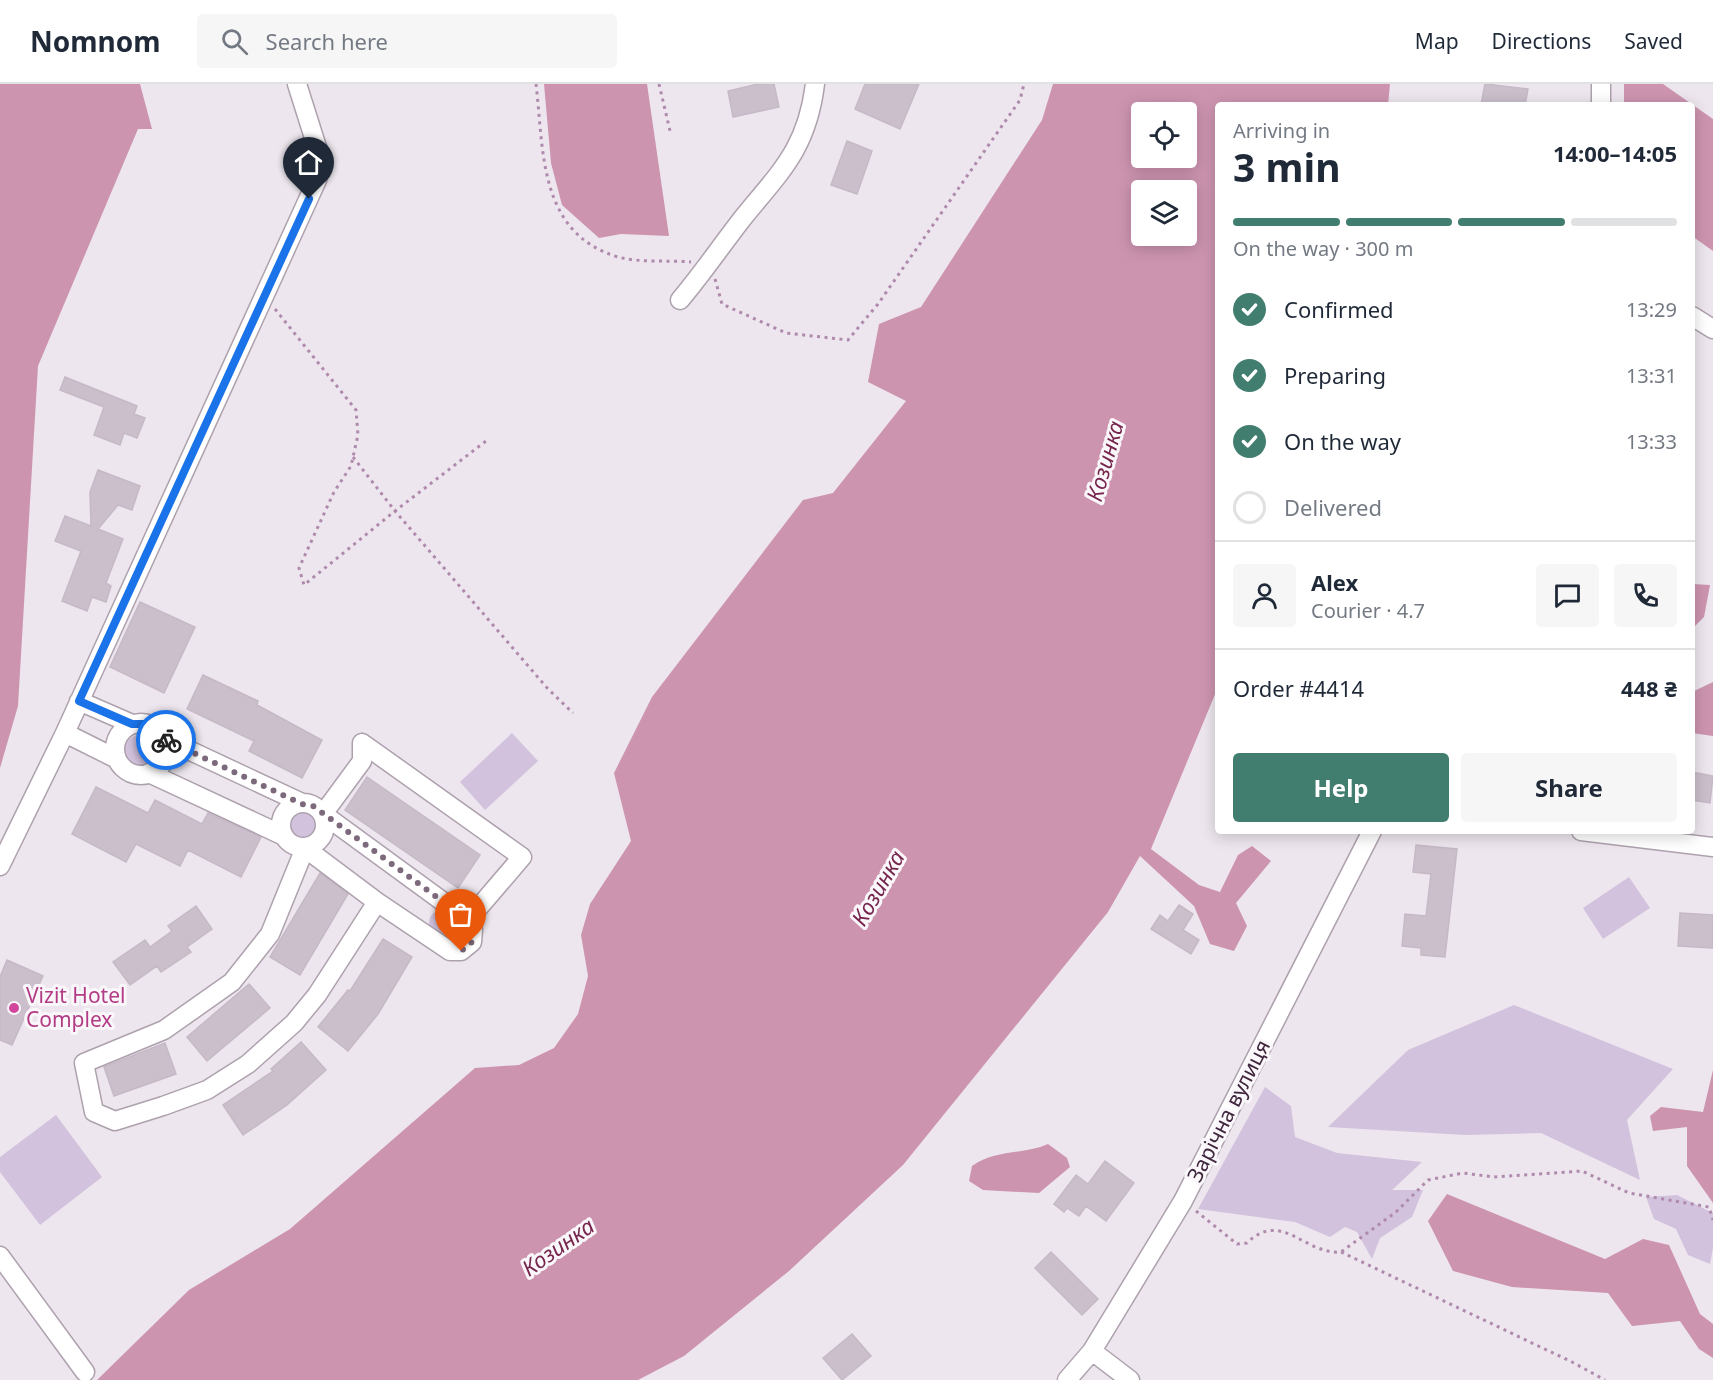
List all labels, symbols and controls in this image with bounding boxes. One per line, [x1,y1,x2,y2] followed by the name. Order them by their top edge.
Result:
[197,14,617,68] search box
[30,22,161,60] text: Nomnom
[218,25,251,58] icon: search
[266,26,388,56] text: Search here
[1415,27,1459,55] text: Map
[1492,27,1591,55] text: Directions
[1624,27,1683,55] text: Saved
[1131,102,1197,246] map controls
[1131,102,1197,168] button: locate
[1233,117,1330,144] text: Arriving in
[283,137,334,199] pin
[1553,138,1677,168] text: 14:00–14:05
[1233,140,1340,193] text: 3 min
[292,146,325,179] icon: home
[1131,180,1197,246] button: layers
[1233,235,1413,262] text: On the way · 300 m
[1233,293,1266,326] icon: check
[1284,294,1394,324] text: Confirmed
[1626,296,1677,323] text: 13:29
[1233,359,1266,392] icon: check
[1284,360,1386,390] text: Preparing
[1626,362,1677,389] text: 13:31
[1078,417,1130,504] water label: Козинка
[1233,425,1266,458] icon: check
[1284,426,1401,456] text: On the way
[1626,428,1677,455] text: 13:33
[1284,492,1382,522] text: Delivered
[1233,564,1296,627] button: person
[1536,564,1599,627] button: chat
[1614,564,1677,627] button: phone
[1311,567,1358,597] text: Alex
[1311,597,1425,624] text: Courier · 4.7
[1233,673,1364,703] text: Order #4414
[1621,673,1677,703] text: 448 ₴
[136,710,196,770] courier
[150,724,183,757] icon: bike
[1233,753,1449,822] button: Help
[1461,753,1677,822] button: Share
[844,844,911,931] water label: Козинка
[435,889,486,951] pin
[444,898,477,931] icon: bag
[26,981,125,1033] place label: Vizit Hotel Complex
[7,1001,21,1015] marker: Vizit Hotel Complex
[1180,1035,1276,1186] street label: Зарічна вулиця
[515,1210,600,1282] water label: Козинка

